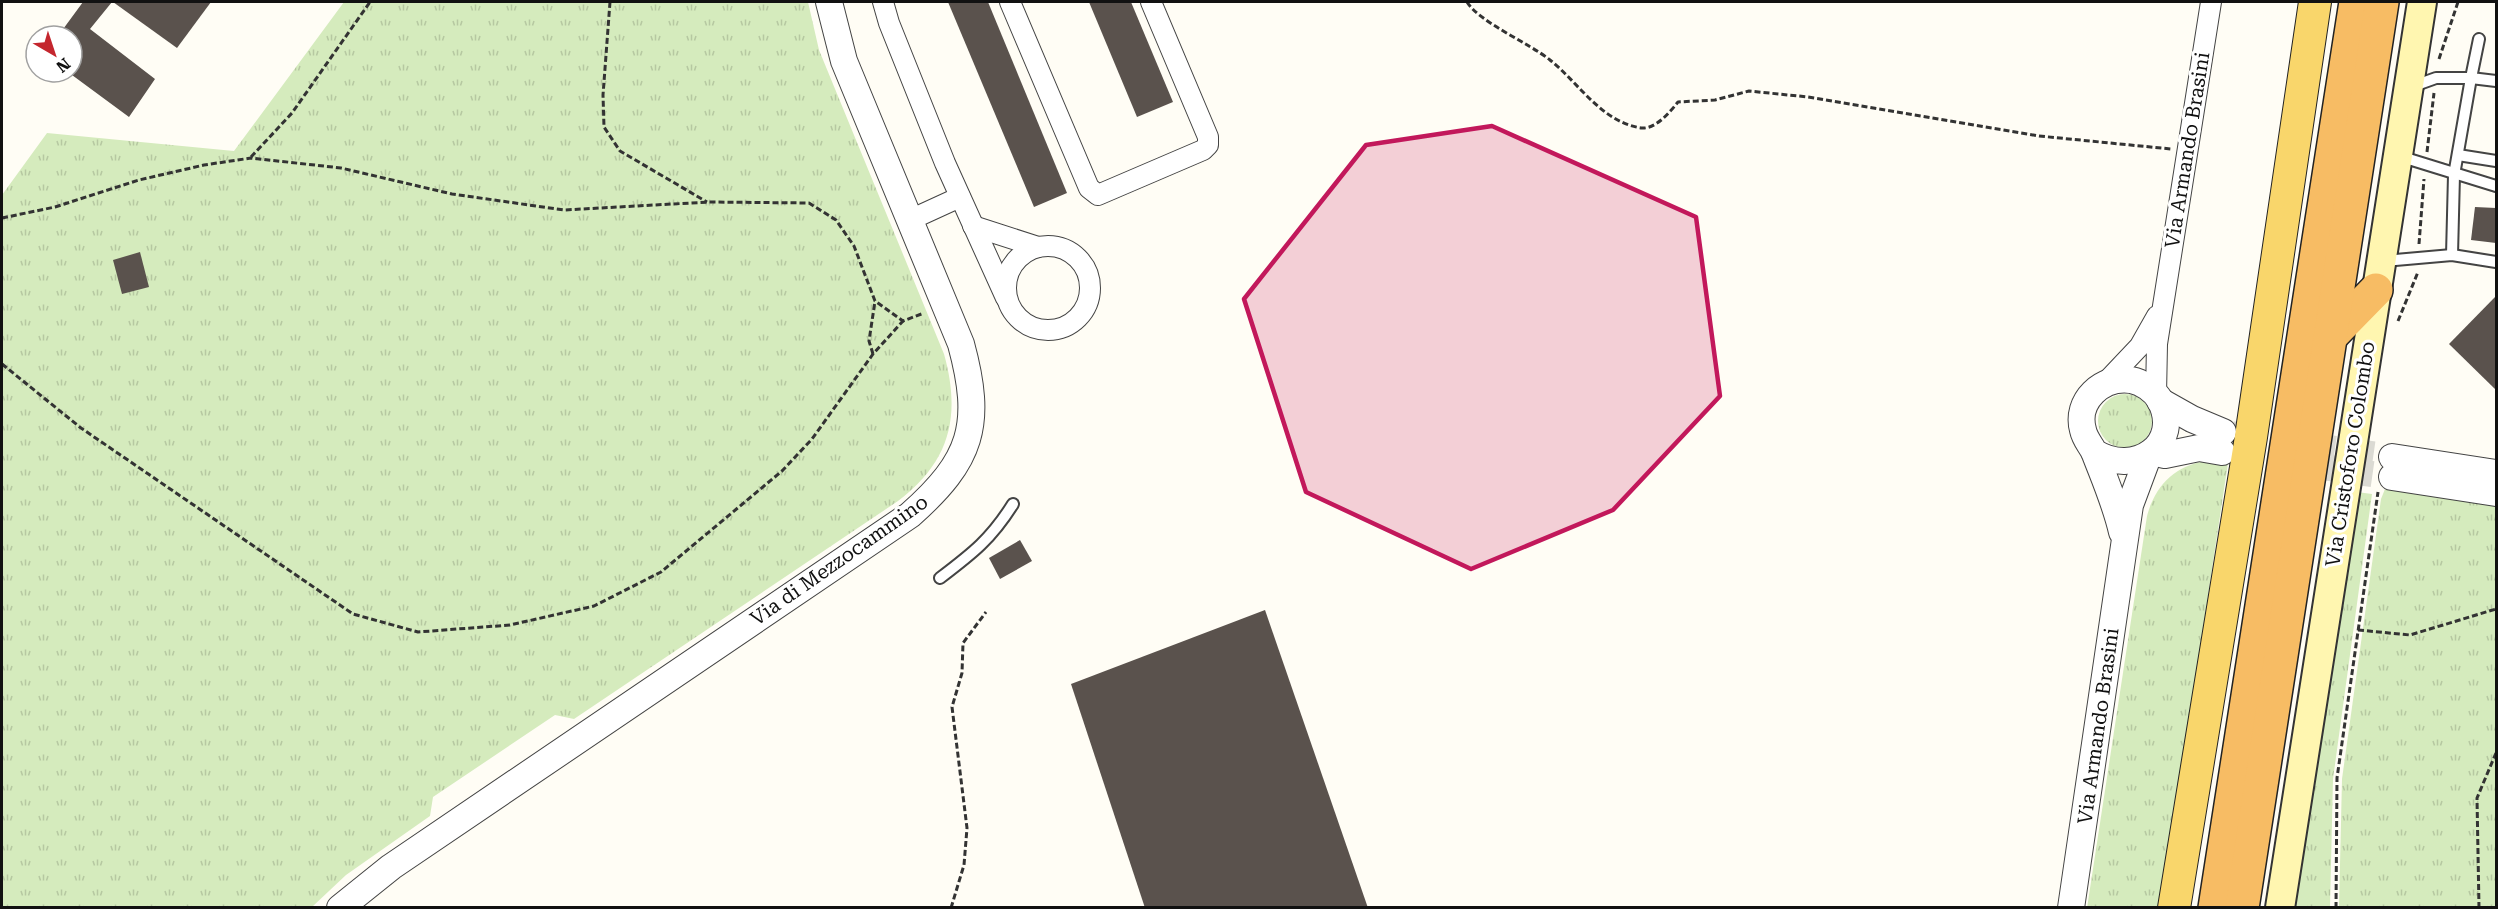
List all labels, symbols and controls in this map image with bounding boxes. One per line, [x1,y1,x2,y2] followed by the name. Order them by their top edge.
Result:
[24,24,84,84] north arrow
[2160,50,2214,250] street label: Via Armando Brasini
[52,54,74,77] text: N
[2320,340,2380,568] street label: Via Cristoforo Colombo
[745,490,933,630] street label: Via di Mezzocammino
[2072,626,2124,826] street label: Via Armando Brasini

